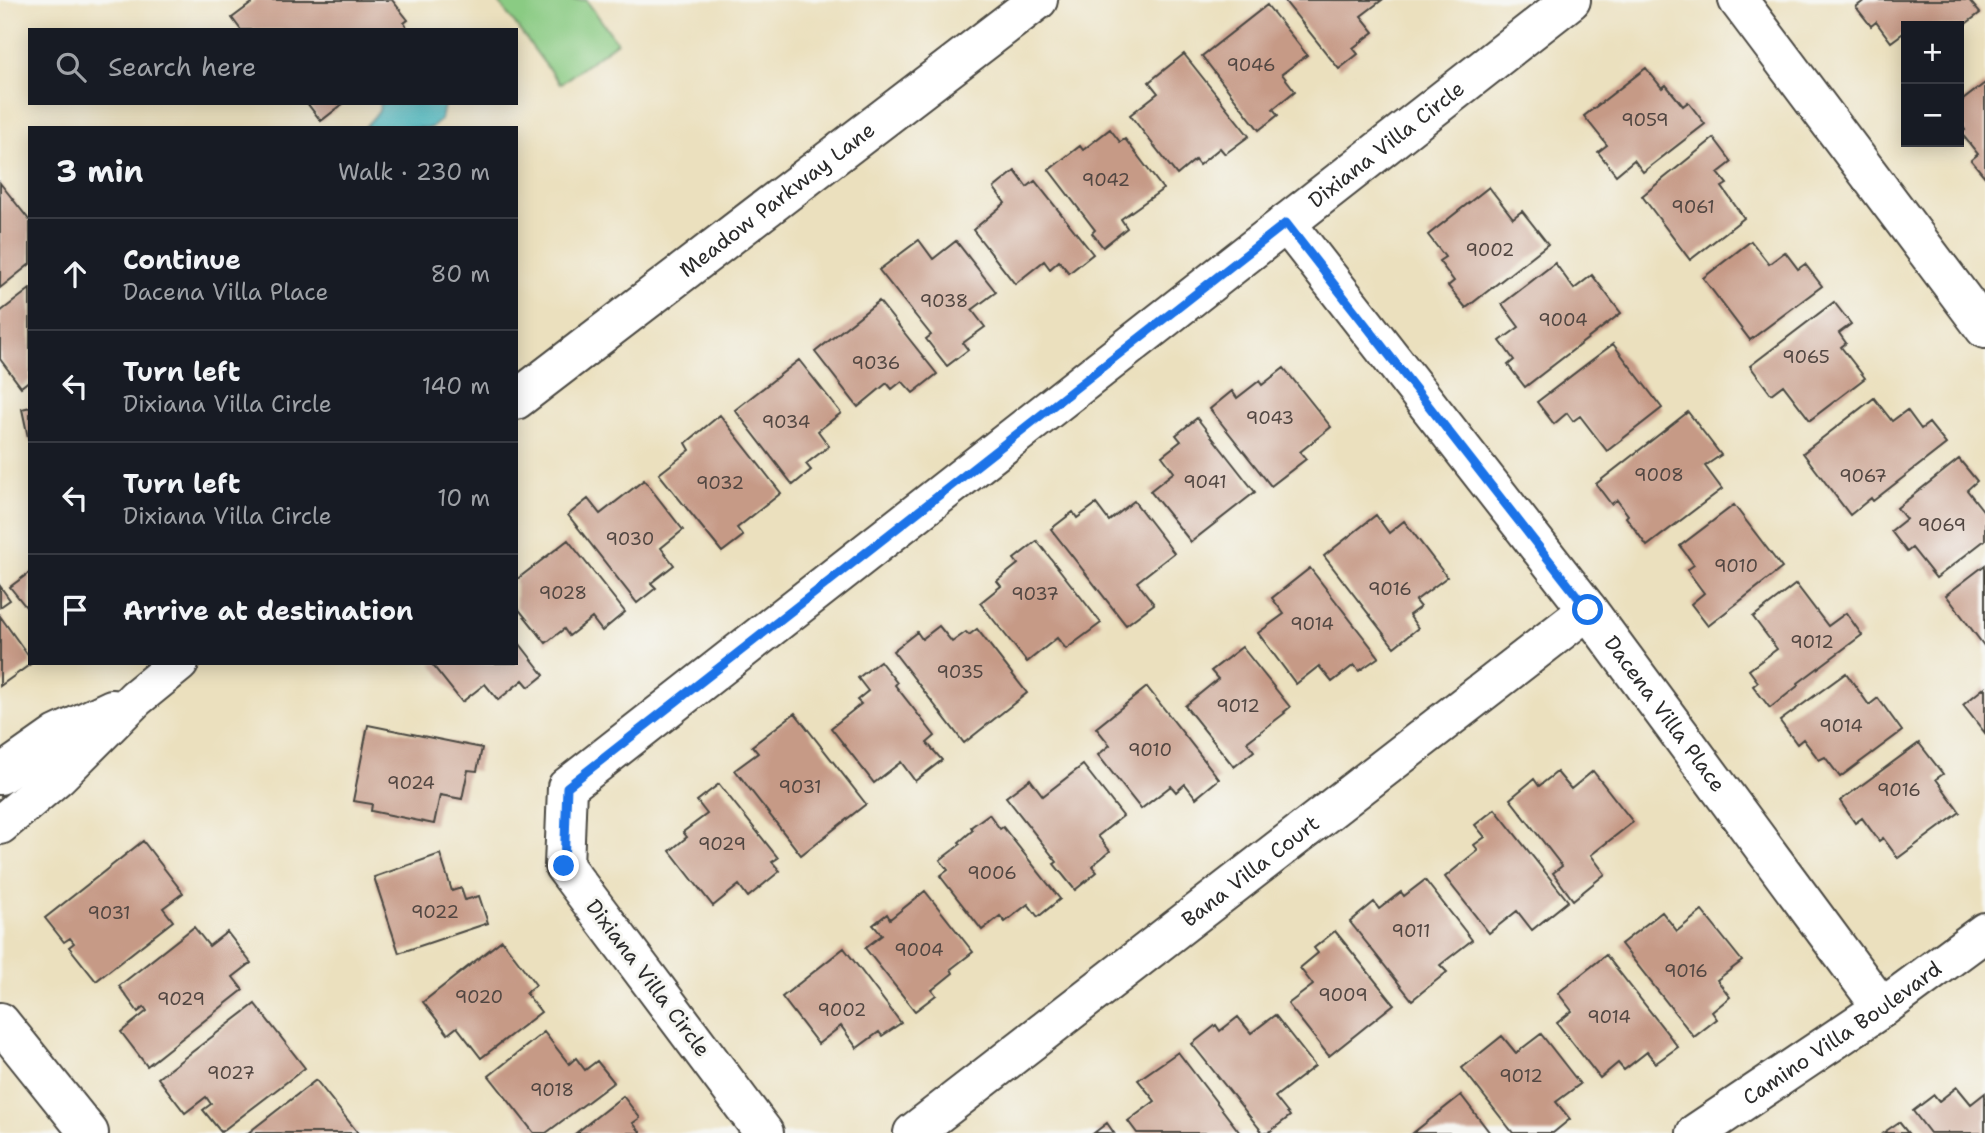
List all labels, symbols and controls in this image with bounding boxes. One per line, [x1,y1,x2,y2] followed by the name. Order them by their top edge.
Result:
[1901,21,1964,147] map controls
[1901,21,1964,84] button: +
[28,28,518,105] search box
[52,48,90,86] icon: search
[108,49,257,84] text: Search here
[1226,53,1276,77] house number: 9046
[1303,75,1470,214] street label: Dixiana Villa Circle
[1901,84,1964,147] button: −
[1621,108,1669,132] house number: 9059
[674,116,881,284] street label: Meadow Parkway Lane
[56,151,143,192] text: 3 min
[338,157,490,187] text: Walk · 230 m
[1082,168,1130,192] house number: 9042
[1671,195,1715,219] house number: 9061
[1466,238,1514,262] house number: 9002
[123,242,241,277] text: Continue
[56,255,94,293] icon: ahead
[431,259,490,289] text: 80 m
[123,277,328,307] text: Dacena Villa Place
[920,289,968,313] house number: 9038
[1538,308,1588,332] house number: 9004
[1782,345,1830,369] house number: 9065
[852,351,900,375] house number: 9036
[123,354,240,389] text: Turn left
[56,367,94,405] icon: left
[422,371,490,401] text: 140 m
[123,389,332,419] text: Dixiana Villa Circle
[1246,406,1294,430] house number: 9043
[762,410,810,434] house number: 9034
[1634,463,1684,487] house number: 9008
[1839,464,1887,488] house number: 9067
[123,466,240,501] text: Turn left
[1183,470,1227,494] house number: 9041
[696,471,744,495] house number: 9032
[56,479,94,517] icon: left
[437,483,490,513] text: 10 m
[123,501,332,531] text: Dixiana Villa Circle
[1918,513,1966,537] house number: 9069
[606,527,654,551] house number: 9030
[1714,554,1758,578] house number: 9010
[1368,577,1412,601] house number: 9016
[539,581,587,605] house number: 9028
[1011,582,1059,606] house number: 9037
[56,591,94,629] icon: arrive
[123,593,413,628] text: Arrive at destination
[1572,594,1603,625] route start
[1290,612,1334,636] house number: 9014
[1598,630,1732,798] street label: Dacena Villa Place
[1790,630,1834,654] house number: 9012
[936,660,984,684] house number: 9035
[1216,694,1260,718] house number: 9012
[1819,714,1863,738] house number: 9014
[1128,738,1172,762] house number: 9010
[387,771,435,795] house number: 9024
[778,775,822,799] house number: 9031
[1877,778,1921,802] house number: 9016
[1176,809,1325,934] street label: Bana Villa Court
[698,832,746,856] house number: 9029
[548,850,579,881] route end
[967,861,1017,885] house number: 9006
[579,893,717,1063] street label: Dixiana Villa Circle
[411,900,459,924] house number: 9022
[87,901,131,925] house number: 9031
[1392,919,1430,943] house number: 9011
[894,938,944,962] house number: 9004
[1737,955,1947,1112] street label: Camino Villa Boulevard
[1664,959,1708,983] house number: 9016
[1318,983,1368,1007] house number: 9009
[455,985,503,1009] house number: 9020
[157,987,205,1011] house number: 9029
[818,998,866,1022] house number: 9002
[1587,1005,1631,1029] house number: 9014
[207,1061,255,1085] house number: 9027
[1499,1064,1543,1088] house number: 9012
[530,1078,574,1102] house number: 9018

